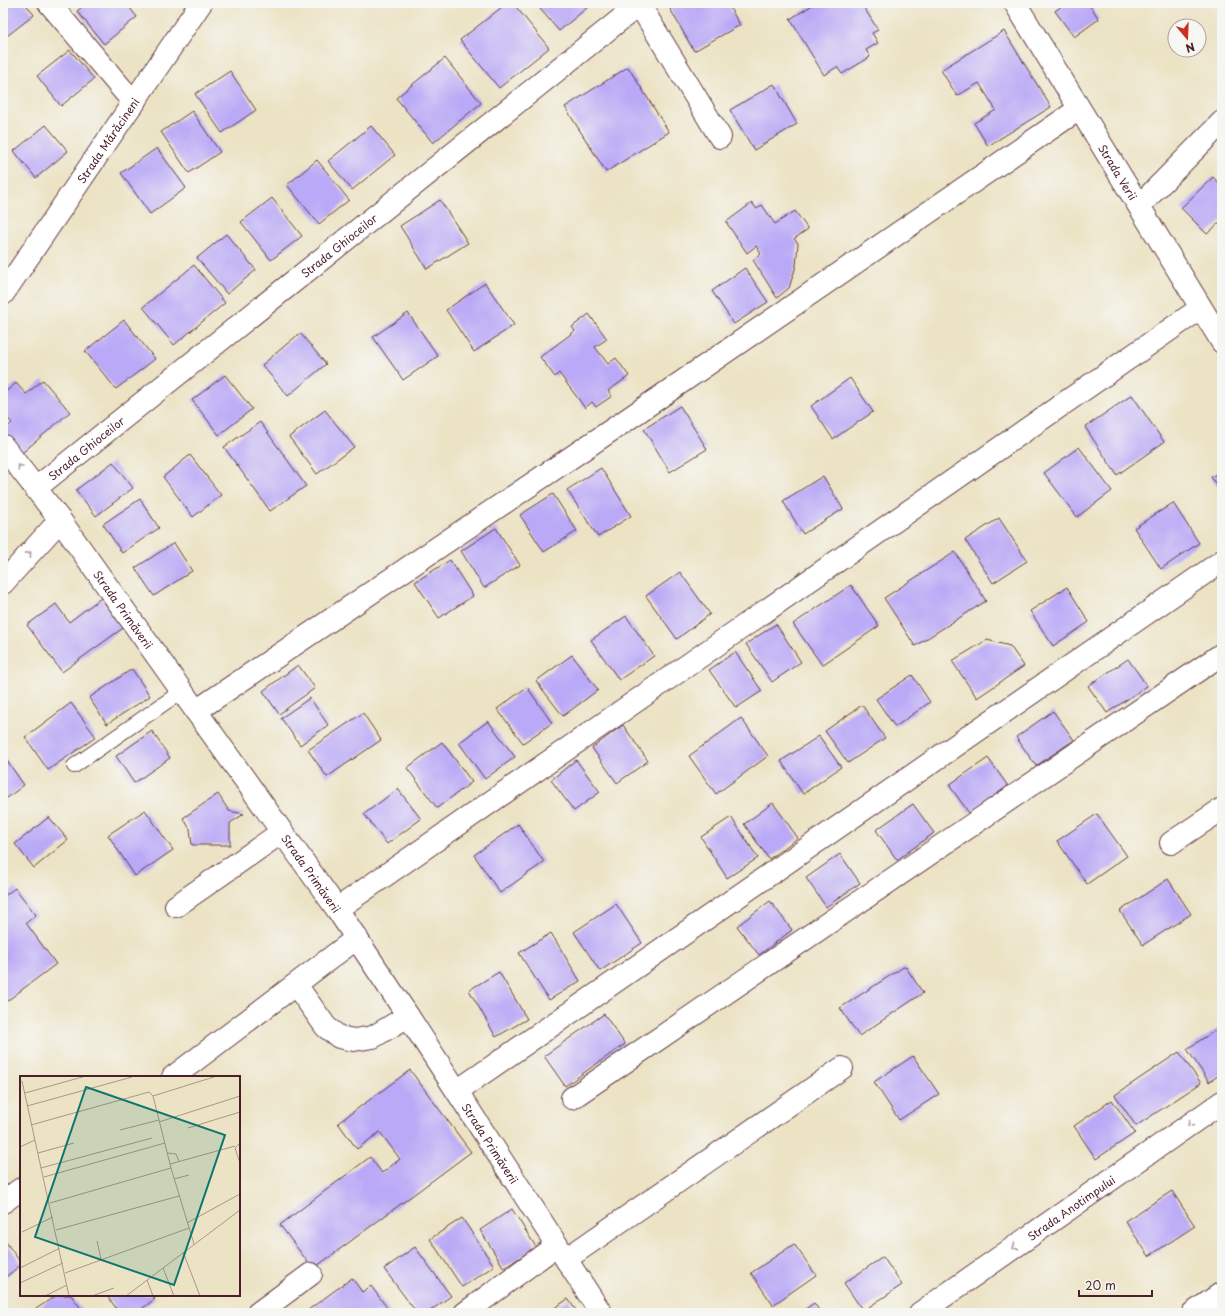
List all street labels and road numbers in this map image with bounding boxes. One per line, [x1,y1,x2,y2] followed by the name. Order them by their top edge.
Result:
[72,94,143,186] street label: Strada Mărăcineni
[1095,141,1142,203] street label: Strada Verii
[297,209,381,281] street label: Strada Ghioceilor
[44,411,129,484] street label: Strada Ghioceilor
[90,566,157,652] street label: Strada Primăverii
[278,830,345,916] street label: Strada Primăverii
[458,1100,523,1187] street label: Strada Primăverii
[1023,1171,1118,1244] street label: Strada Anotimpului

